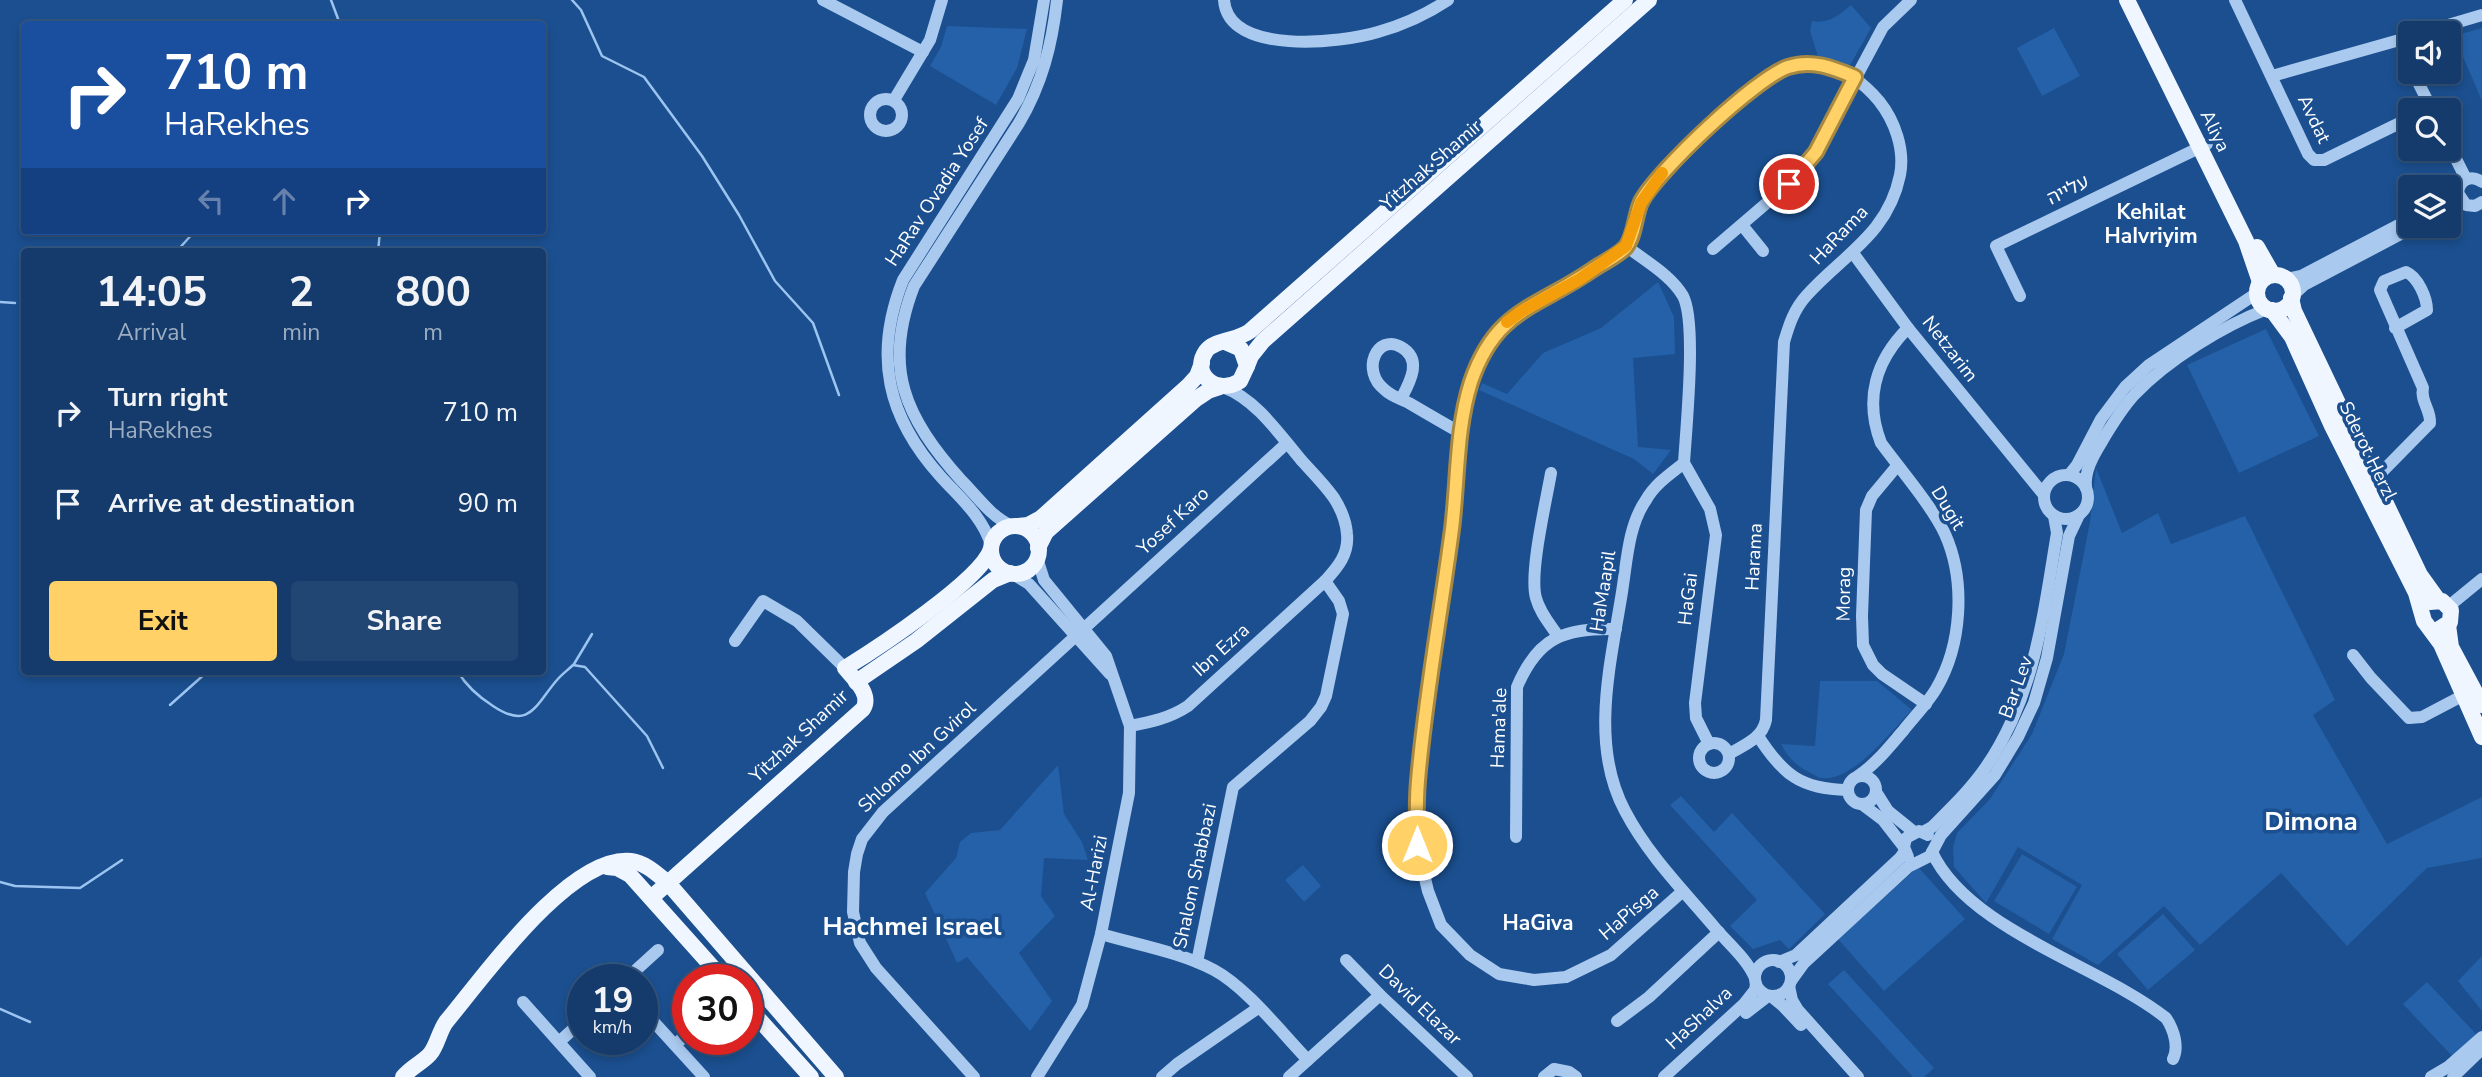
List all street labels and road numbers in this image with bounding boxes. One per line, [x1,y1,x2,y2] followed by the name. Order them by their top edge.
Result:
[2291,90,2337,148] street label: Avdat
[2194,106,2236,156] street label: Aliya
[879,112,995,271] street label: HaRav Ovadia Yosef
[1374,114,1487,217] street label: Yitzhak Shamir
[2043,169,2093,211] street label: עלייה
[1804,199,1874,271] street label: HaRama
[1916,311,1984,387] street label: Netzarim
[2333,397,2403,505] street label: Sderot Herzl
[1130,481,1215,562] street label: Yosef Karo
[1925,481,1971,535] street label: Dugit
[1739,523,1769,591] street label: Harama
[1584,548,1622,634] street label: HaMaapil
[1831,566,1857,622] street label: Morag
[1672,571,1704,627] street label: HaGai
[1187,617,1255,683] street label: Ibn Ezra
[1993,652,2039,722] street label: Bar Lev
[743,683,854,789] street label: Yitzhak Shamir
[1485,687,1513,769] street label: Hama'ale
[852,695,982,819] street label: Shlomo Ibn Gvirol
[1167,801,1223,951] street label: Shalom Shabbazi
[1074,833,1114,913] street label: Al-Harizi
[1594,880,1664,946] street label: HaPisga
[1373,959,1468,1052] street label: David Elazar
[1660,980,1738,1056] street label: HaShalva

